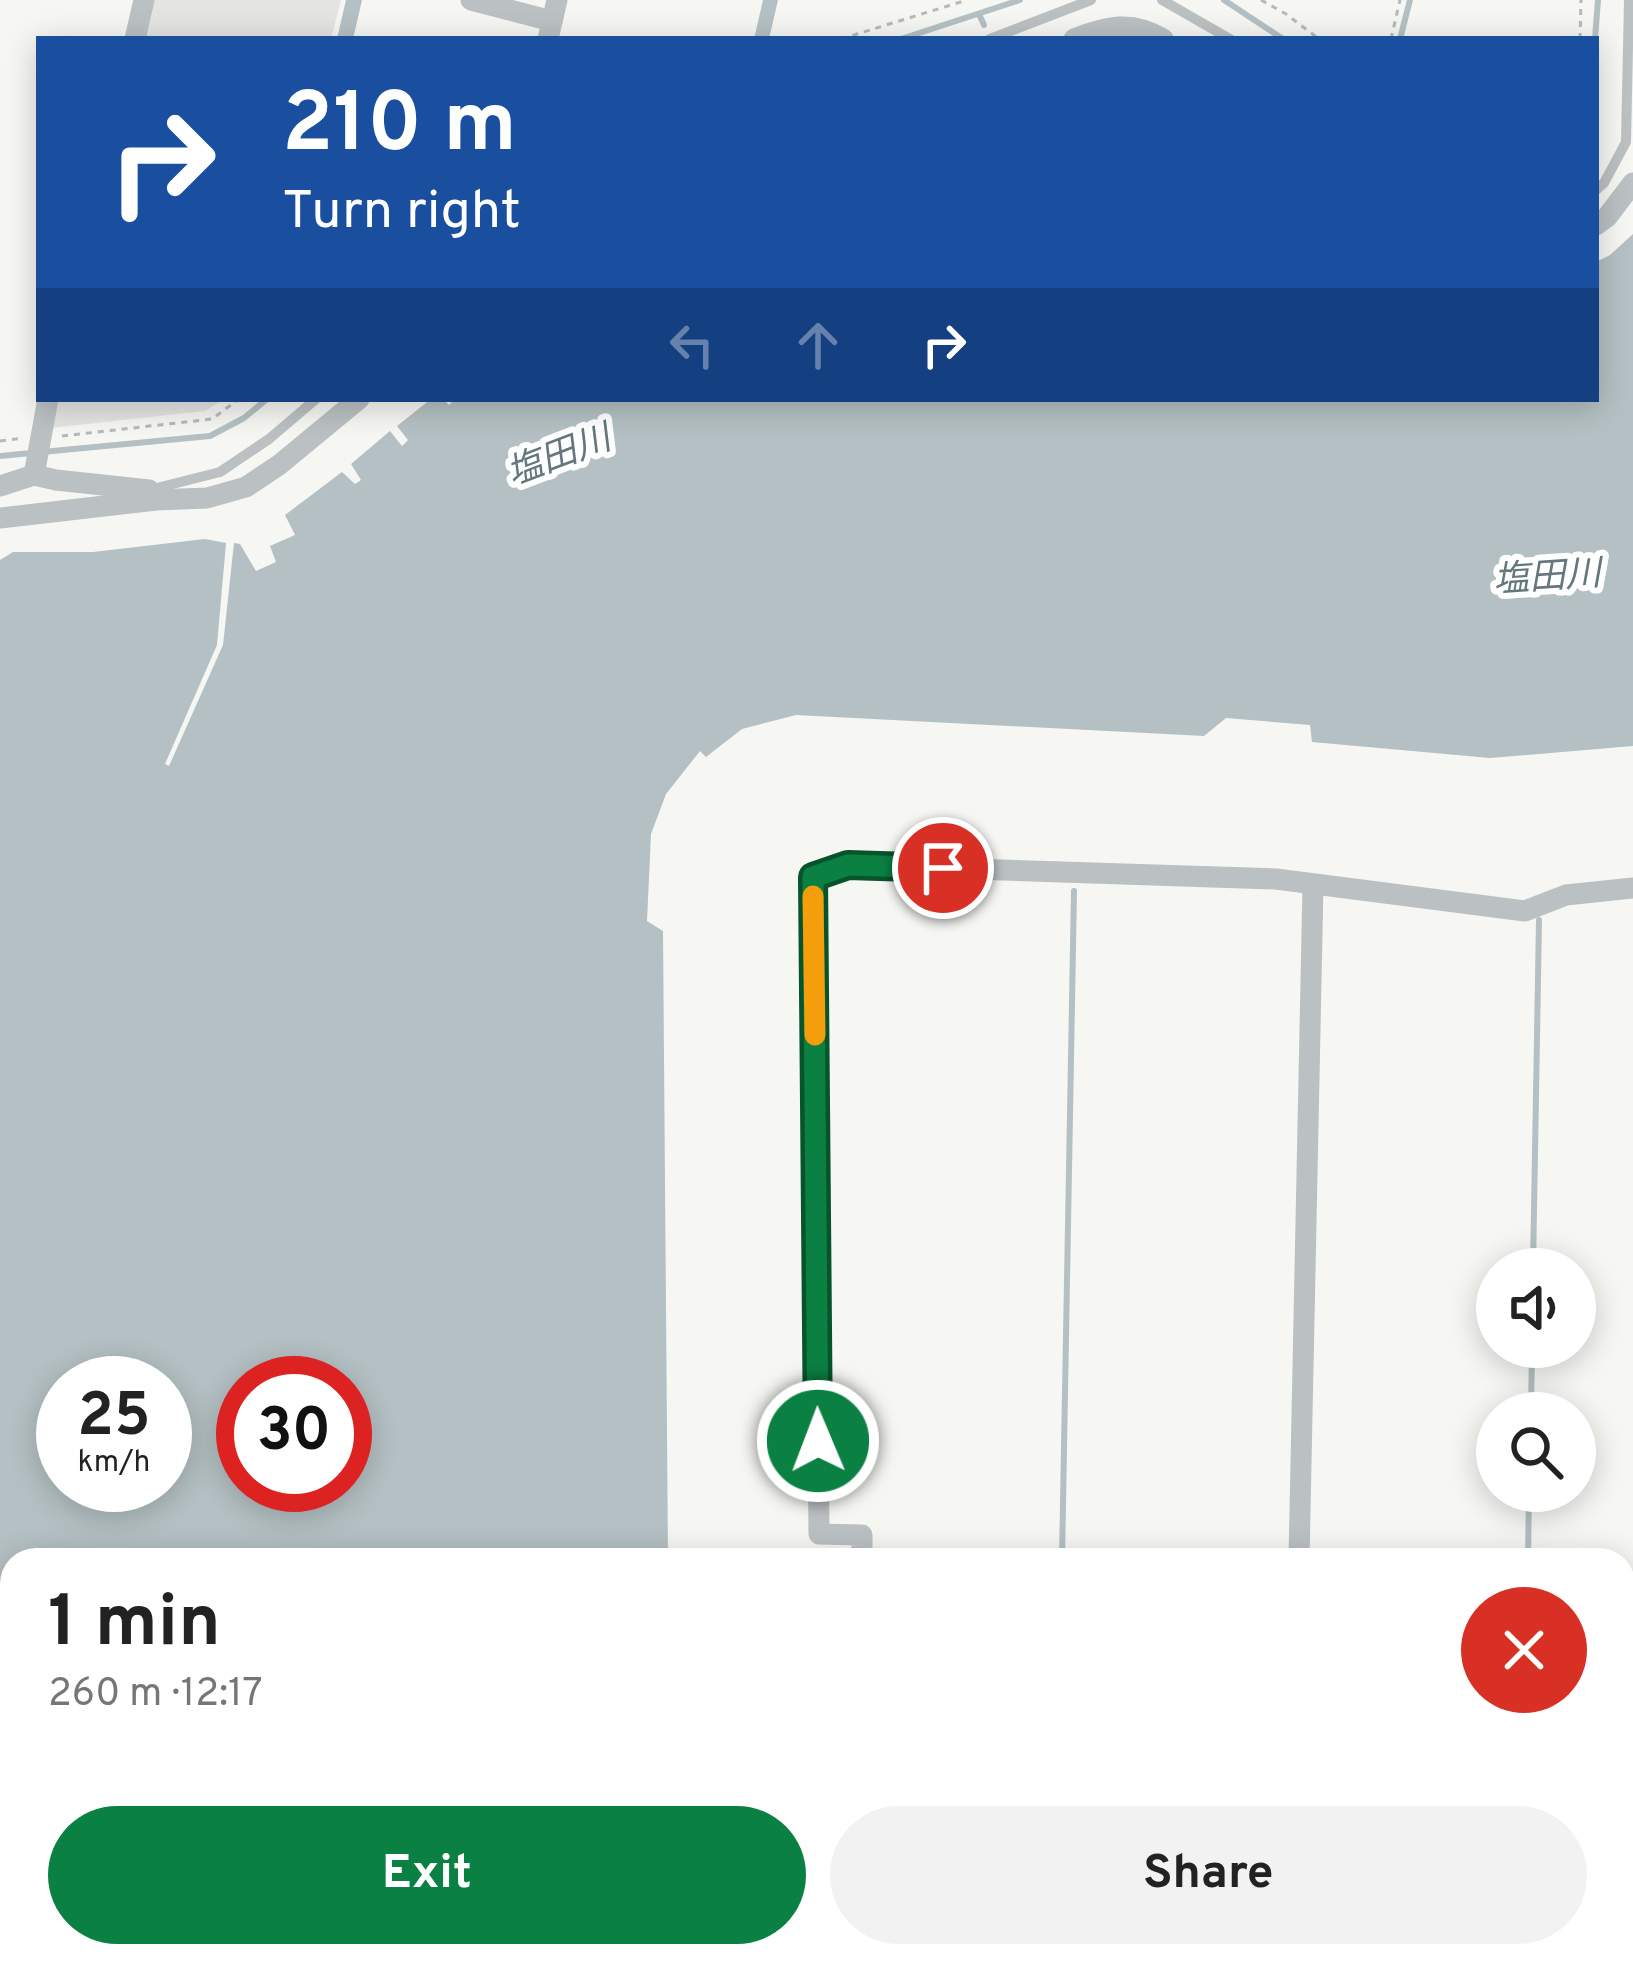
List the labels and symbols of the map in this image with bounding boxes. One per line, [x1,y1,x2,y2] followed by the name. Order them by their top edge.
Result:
[501,415,622,499] water label: 塩田川
[1492,552,1607,606] water label: 塩田川
[892,817,994,919] pin
[216,1356,372,1512] speed limit sign: 30
[755,1378,881,1504] position arrow

